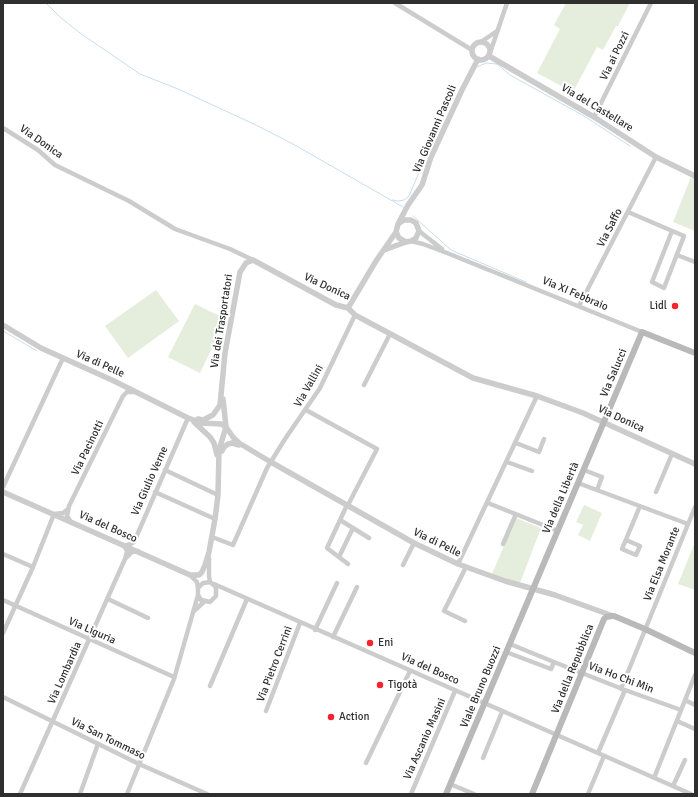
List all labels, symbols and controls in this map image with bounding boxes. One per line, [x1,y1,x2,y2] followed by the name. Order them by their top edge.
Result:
[598,29,632,83] street label: Via ai Pozzi
[559,81,635,135] street label: Via del Castellare
[410,83,460,175] street label: Via Giovanni Pascoli
[17,122,65,162] street label: Via Donica
[595,206,625,250] street label: Via Saffo
[302,270,352,304] street label: Via Donica
[208,273,236,369] street label: Via dei Trasportatori
[540,274,610,314] street label: Via XI Febbraio
[649,299,667,313] place label: Lidl
[670,301,680,311] marker: Lidl
[74,347,126,381] street label: Via di Pelle
[598,347,630,399] street label: Via Salucci
[292,362,326,410] street label: Via Vallini
[596,402,646,436] street label: Via Donica
[69,418,107,478] street label: Via Pacinotti
[129,444,171,518] street label: Via Giulio Verne
[540,460,582,536] street label: Via della Libertà
[77,508,139,546] street label: Via del Bosco
[641,525,683,603] street label: Via Elsa Morante
[411,526,463,560] street label: Via di Pelle
[66,615,118,647] street label: Via Liguria
[549,622,597,716] street label: Via della Repubblica
[254,624,296,704] street label: Via Pietro Cerrini
[378,636,393,650] place label: Eni
[365,638,375,648] marker: Eni
[45,640,85,706] street label: Via Lombardia
[458,644,504,730] street label: Viale Bruno Buozzi
[399,650,461,688] street label: Via del Bosco
[587,660,655,696] street label: Via Ho Chi Min
[388,678,417,692] place label: Tigotà
[375,680,385,690] marker: Tigotà
[401,696,449,782] street label: Via Ascanio Masini
[339,710,369,724] place label: Action
[326,712,336,722] marker: Action
[69,715,147,763] street label: Via San Tommaso

